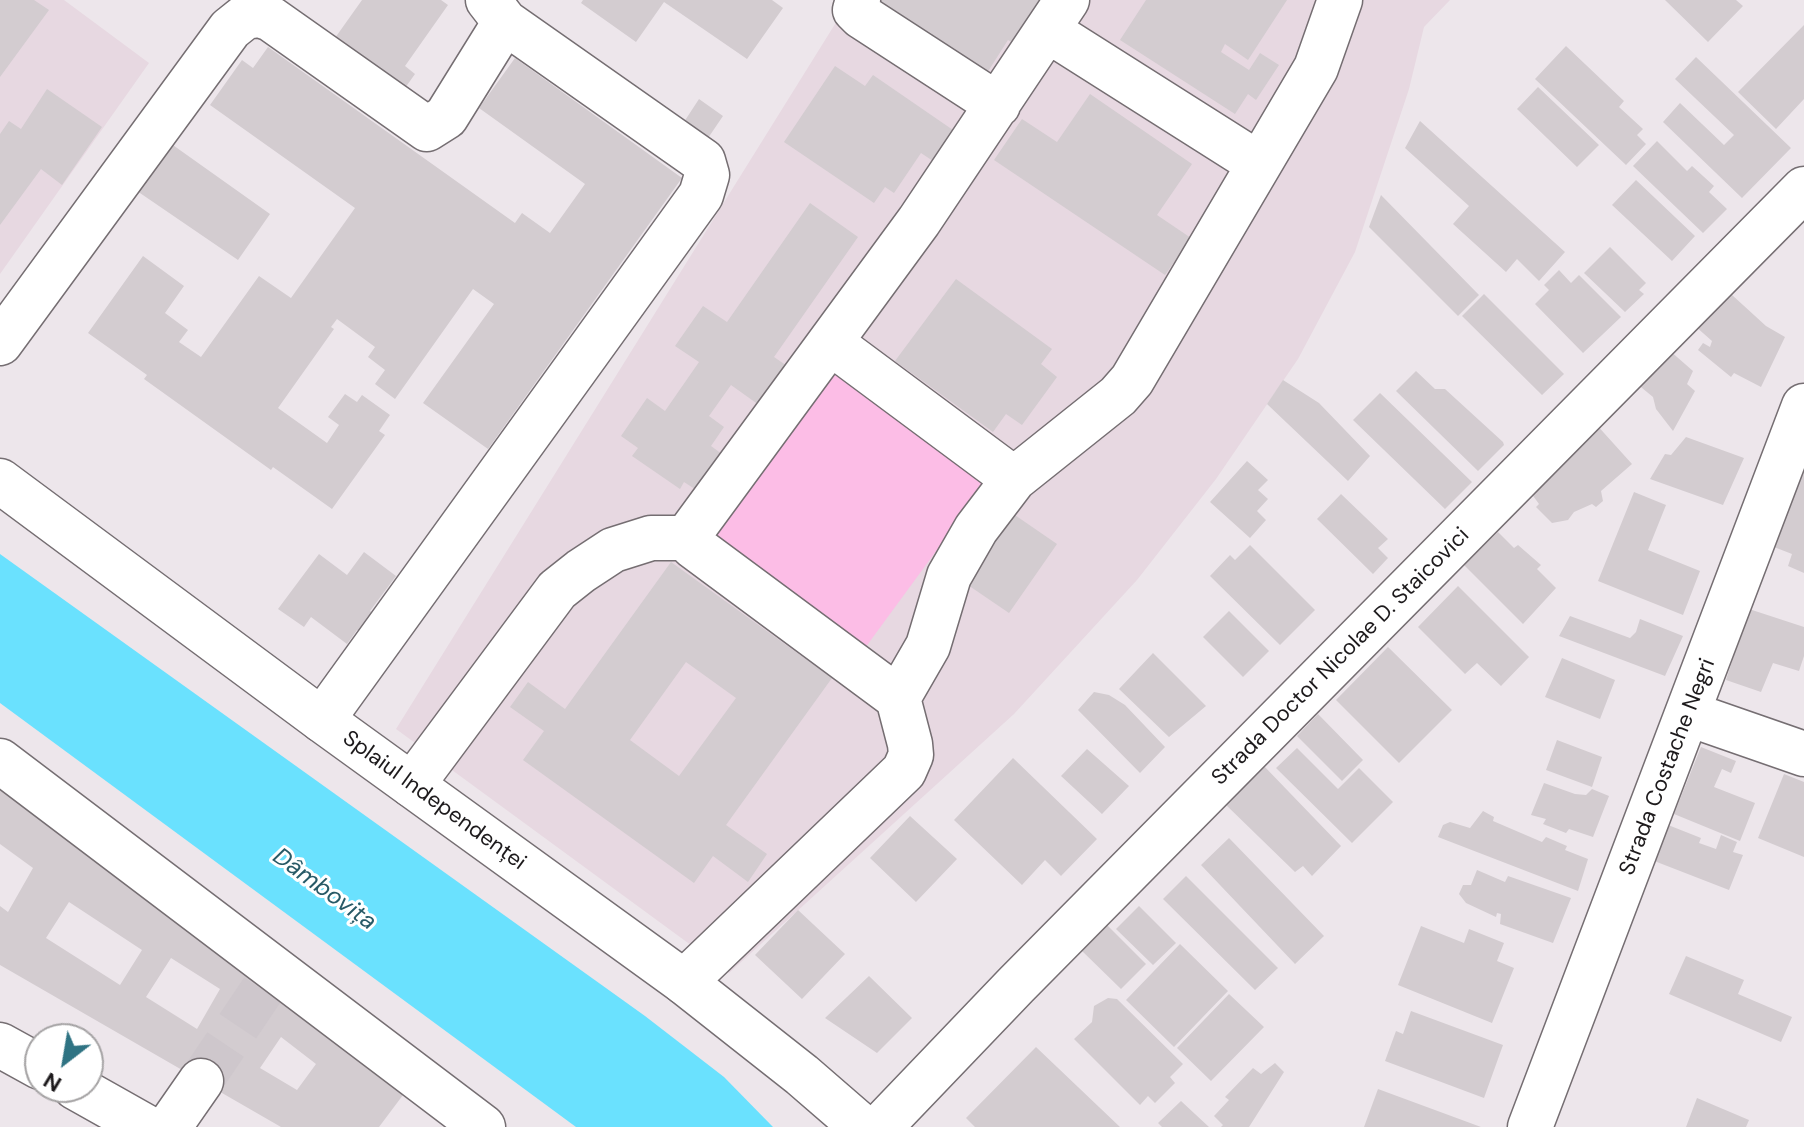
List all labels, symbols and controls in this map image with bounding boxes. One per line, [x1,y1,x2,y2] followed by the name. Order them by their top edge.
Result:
[1207,523,1475,791] street label: Strada Doctor Nicolae D. Staicovici
[1614,655,1722,879] street label: Strada Costache Negri
[337,726,531,876] street label: Splaiul Independenței
[267,843,381,937] water label: Dâmbovița
[24,1023,104,1103] north arrow
[38,1066,67,1099] text: N

